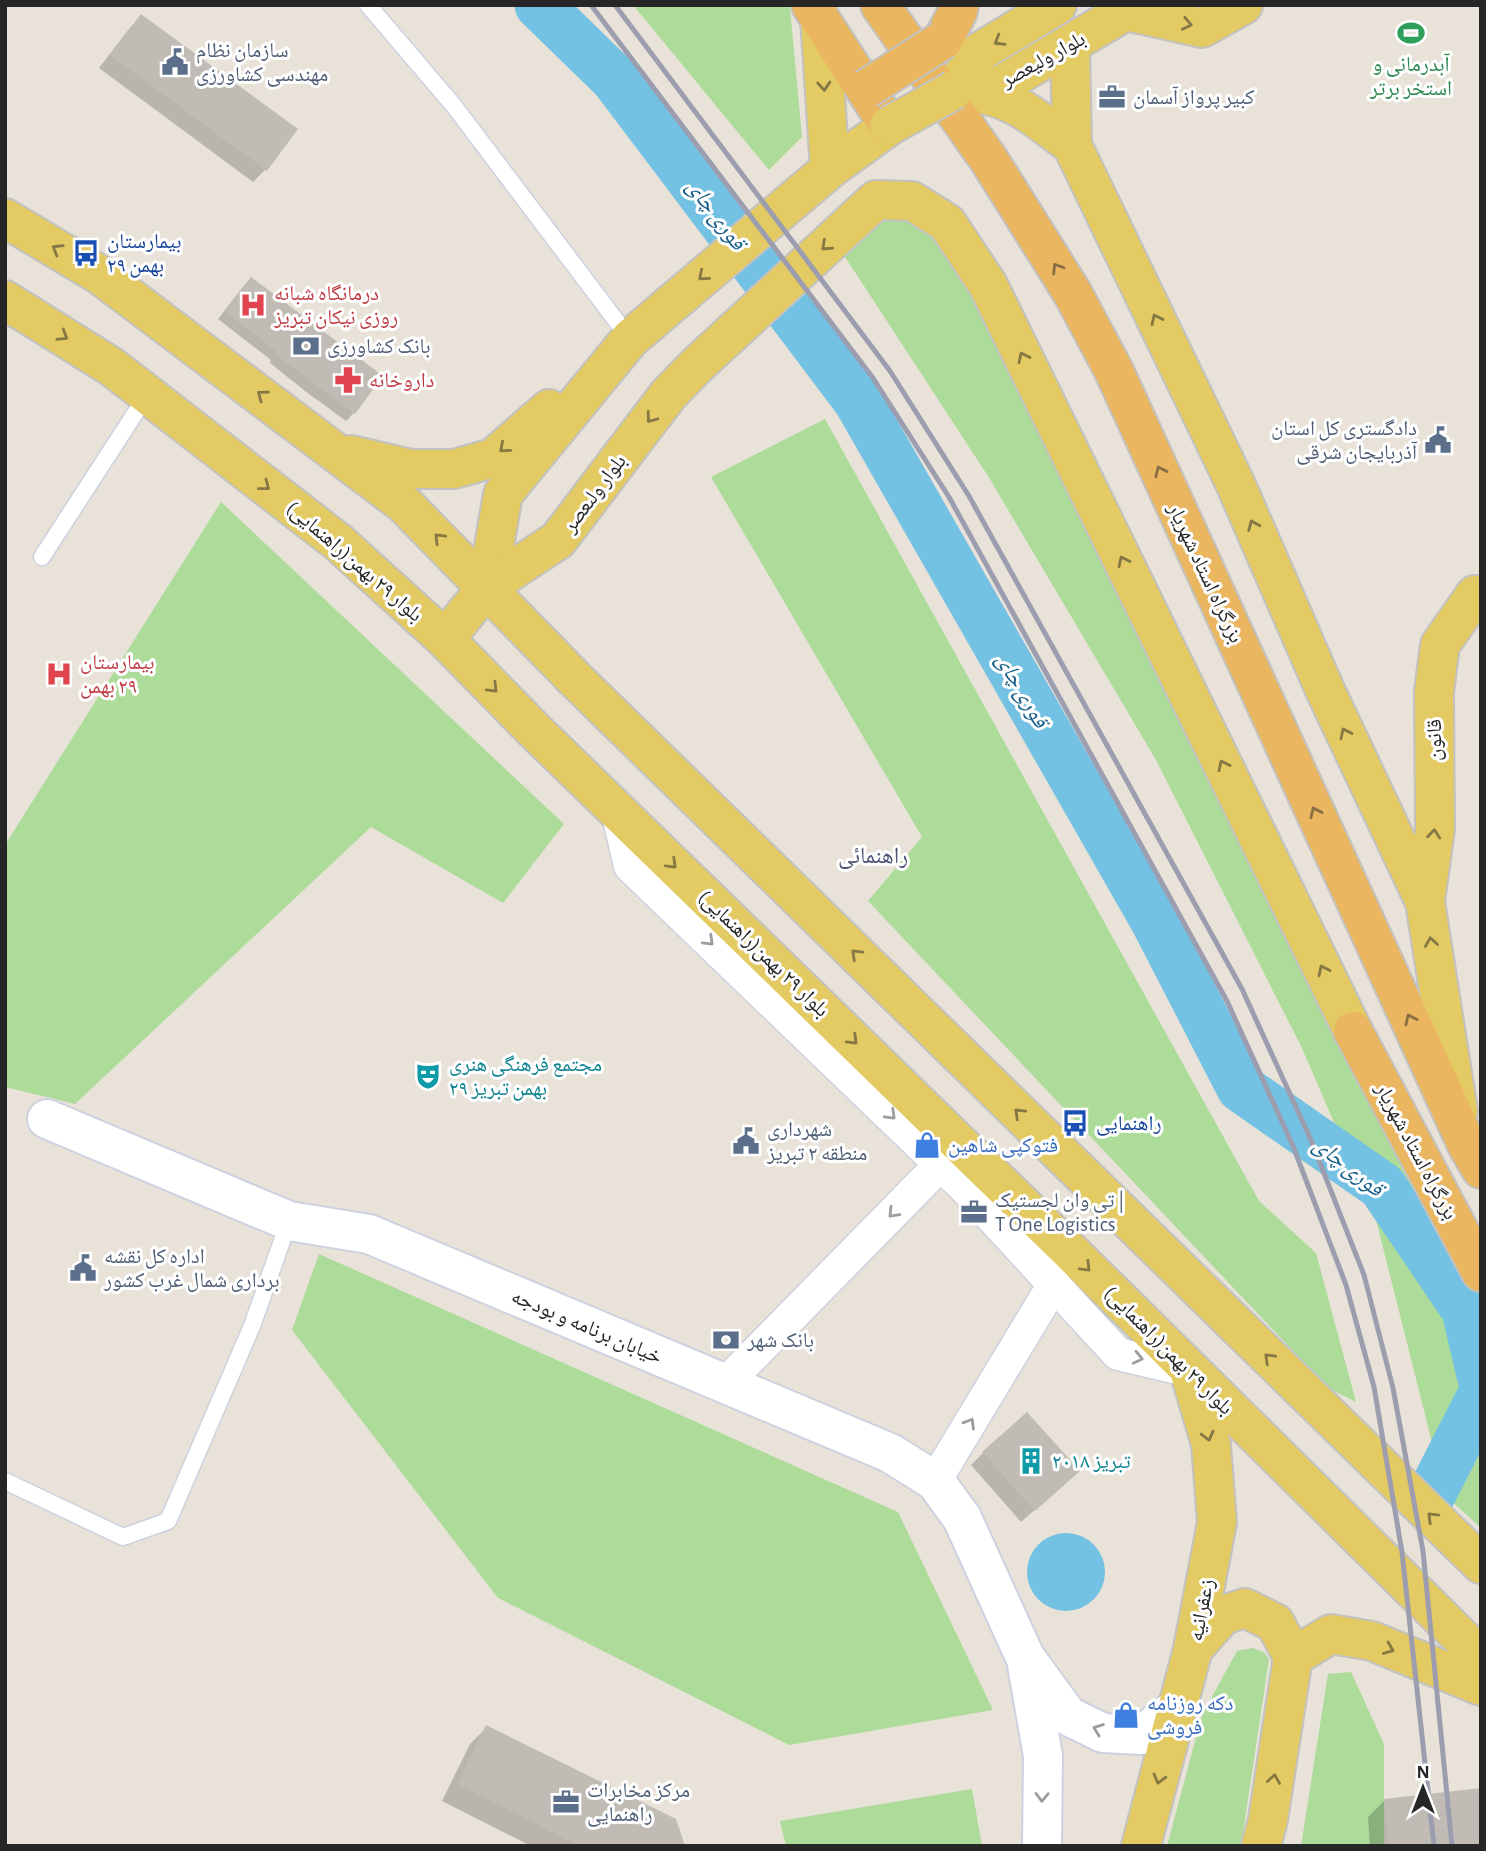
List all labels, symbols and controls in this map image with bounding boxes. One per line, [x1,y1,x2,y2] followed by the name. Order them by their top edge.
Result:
[1181,16,1193,31] one-way arrow
[1396,18,1426,48] sports icon: آبدرمانی و استخر برتر
[997,28,1089,92] street label: بلوار ولیعصر
[993,32,1006,45] one-way arrow
[196,40,328,87] place label: سازمان نظام مهندسی کشاورزی
[160,47,190,77] public building icon: سازمان نظام مهندسی کشاورزی
[1369,53,1452,100] place label: آبدرمانی و استخر برتر
[817,81,832,92] one-way arrow
[1097,82,1127,112] office icon: کبیر پرواز آسمان
[1133,86,1255,109] place label: کبیر پرواز آسمان
[680,175,752,258] water label: قوری چای
[107,231,181,278] place label: بیمارستان ۲۹ بهمن
[71,238,101,268] bus stop icon: بیمارستان ۲۹ بهمن
[821,238,834,250] one-way arrow
[52,244,65,257] one-way arrow
[1053,263,1066,276] one-way arrow
[699,268,711,281] one-way arrow
[273,283,398,329] place label: درمانگاه شبانه روزی نیکان تبریز
[238,290,268,320] hospital icon: درمانگاه شبانه روزی نیکان تبریز
[1150,314,1164,326] one-way arrow
[55,328,68,341] one-way arrow
[291,331,321,361] bank icon: بانک کشاورزی
[327,336,431,358] place label: بانک کشاورزی
[1017,352,1031,364] one-way arrow
[333,365,363,395] pharmacy icon: داروخانه
[369,370,435,391] place label: داروخانه
[257,391,270,404] one-way arrow
[647,410,659,423] one-way arrow
[1271,418,1418,465] place label: دادگستری کل استان آذربایجان شرقی
[1423,425,1453,455] public building icon: دادگستری کل استان آذربایجان شرقی
[500,440,513,452] one-way arrow
[558,451,631,537] street label: بلوار ولىعصر
[1154,466,1168,478] one-way arrow
[257,478,270,490] one-way arrow
[281,497,427,627] street label: بلوار ٢٩ بهمن(راهنمایی)
[1163,499,1247,647] street label: بزرگراه استاد شهریار
[1248,519,1262,531] one-way arrow
[434,534,447,547] one-way arrow
[1117,556,1131,568] one-way arrow
[990,650,1054,736] water label: قوری چای
[80,652,154,699] place label: بیمارستان ٢٩ بهمن
[44,659,74,689] hospital icon: بیمارستان ٢٩ بهمن
[484,679,497,692] one-way arrow
[1424,719,1446,761] street label: قانون
[1339,728,1353,740] one-way arrow
[1217,760,1231,772] one-way arrow
[1309,807,1323,819] one-way arrow
[1426,828,1441,839] one-way arrow
[838,845,908,869] district label: راهنمائی
[664,856,677,869] one-way arrow
[693,886,833,1022] street label: بلوار ٢٩ بهمن(راهنمایی)
[701,932,714,945] one-way arrow
[1424,936,1439,948] one-way arrow
[852,949,865,962] one-way arrow
[1317,965,1331,977] one-way arrow
[1404,1014,1418,1026] one-way arrow
[845,1031,858,1044] one-way arrow
[449,1054,602,1101] place label: مجتمع فرهنگی هنری ۲۹ بهمن تبریز
[413,1061,443,1091] theatre icon: مجتمع فرهنگی هنری ۲۹ بهمن تبریز
[1370,1079,1461,1223] street label: بزرگراه استاد شهریار
[883,1107,896,1120] one-way arrow
[1014,1108,1027,1121] one-way arrow
[1060,1108,1090,1138] bus stop icon: راهنمایی
[1096,1113,1162,1136] place label: راهنمایی
[766,1119,867,1165] place label: شهرداری منطقه ۲ تبریز
[731,1126,761,1156] public building icon: شهرداری منطقه ۲ تبریز
[912,1130,942,1160] shop icon: فتوکپی شاهین
[1308,1133,1390,1205] water label: قوری چای
[948,1135,1058,1158] place label: فتوکپی شاهین
[995,1190,1125,1235] place label: تی وان لجستیک | T One Logistics
[959,1197,989,1227] office icon: تی وان لجستیک | T One Logistics
[888,1204,901,1217] one-way arrow
[103,1246,280,1292] place label: اداره کل نقشه برداری شمال غرب کشور
[68,1253,98,1283] public building icon: اداره کل نقشه برداری شمال غرب کشور
[1078,1259,1090,1271] one-way arrow
[1099,1282,1237,1420] street label: بلوار ٢٩ بهمن(راهنمایی)
[508,1285,665,1369] street label: خیابان برنامه و بودجه
[711,1325,741,1355] bank icon: بانک شهر
[746,1330,814,1352] place label: بانک شهر
[1132,1350,1144,1365] one-way arrow
[1265,1353,1278,1366] one-way arrow
[962,1417,975,1430] one-way arrow
[1200,1430,1214,1442] one-way arrow
[1016,1446,1046,1476] building icon: تبریز ۲۰۱۸
[1052,1451,1131,1473] place label: تبریز ۲۰۱۸
[1427,1512,1440,1525] one-way arrow
[1185,1577,1218,1643] street label: زعفرانیه
[1383,1640,1395,1654] one-way arrow
[1147,1693,1234,1740] place label: دکه روزنامه فروشی
[1111,1700,1141,1730] shop icon: دکه روزنامه فروشی
[1092,1723,1104,1737] one-way arrow
[1388,1753,1458,1823] north arrow
[1416,1763,1430,1782] text: N
[1153,1773,1167,1785] one-way arrow
[1267,1773,1282,1785] one-way arrow
[587,1780,690,1827] place label: مرکز مخابرات راهنمایی
[551,1787,581,1817] office icon: مرکز مخابرات راهنمایی
[1034,1792,1050,1802] one-way arrow

